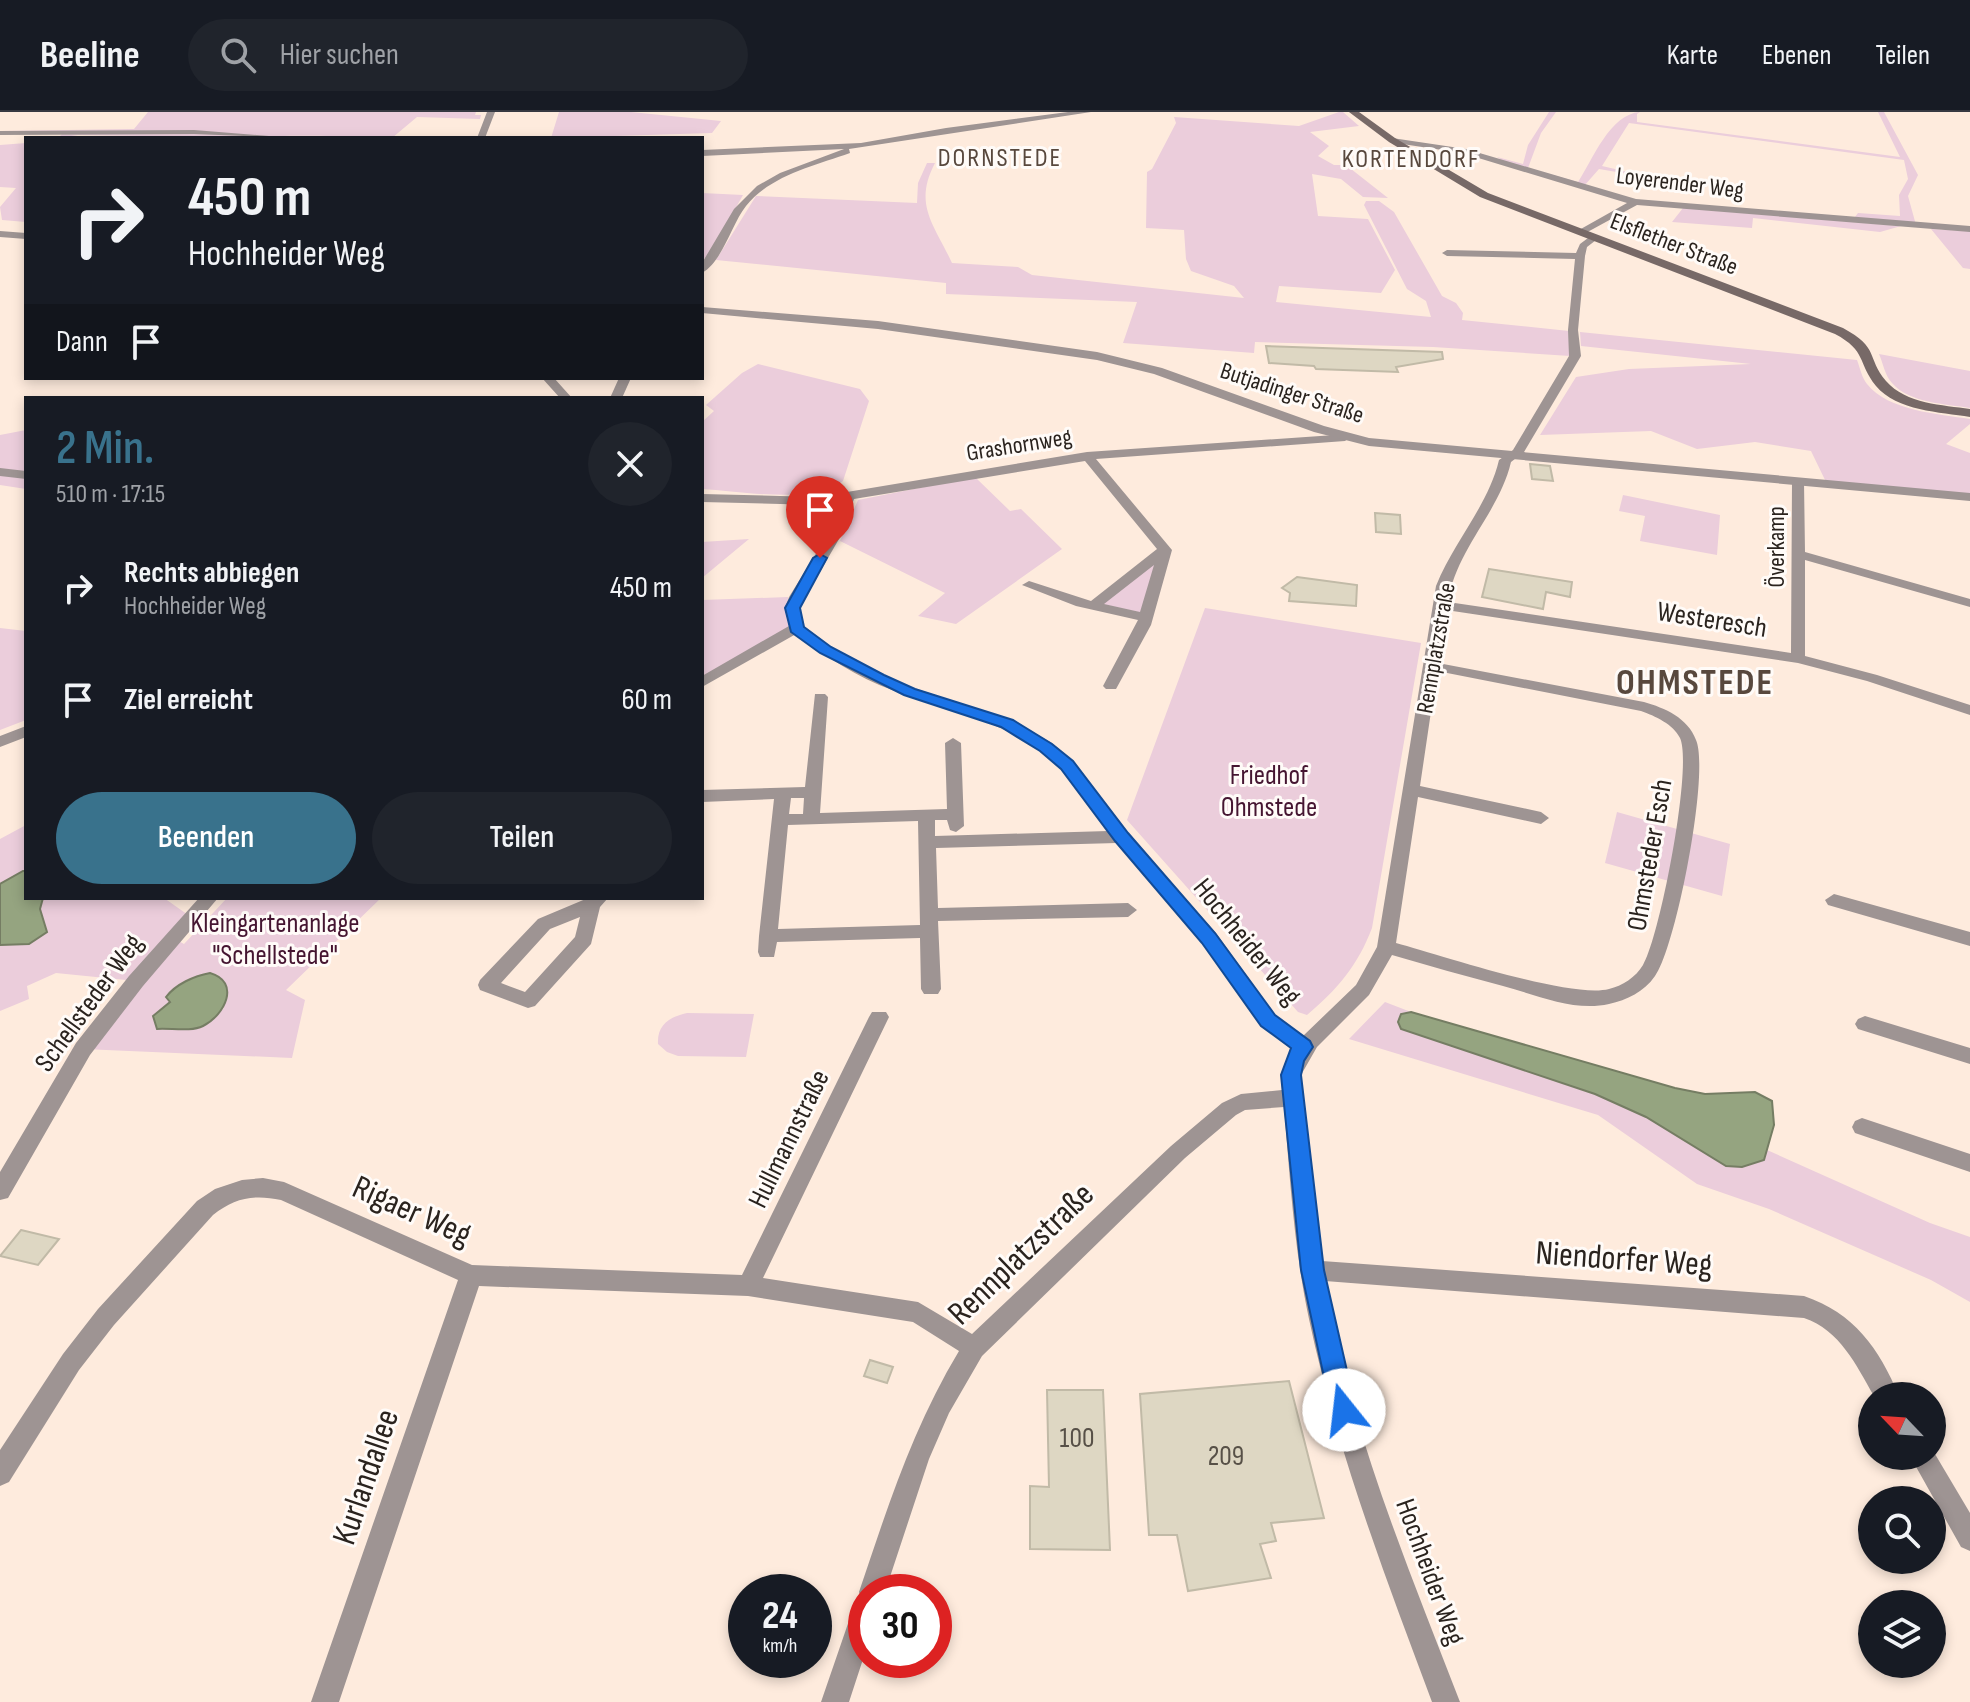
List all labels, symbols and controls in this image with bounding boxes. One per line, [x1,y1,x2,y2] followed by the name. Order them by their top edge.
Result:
[188,19,748,91] search box
[40,33,140,78] text: Beeline
[216,33,260,77] icon: search
[280,37,399,73] text: Hier suchen
[1667,39,1718,72] text: Karte
[1762,39,1832,72] text: Ebenen
[1876,39,1930,72] text: Teilen
[938,143,1062,174] district label: DORNSTEDE
[1342,144,1480,175] district label: KORTENDORF
[1615,161,1745,205] street label: Loyerender Weg
[188,165,311,232] text: 450 m
[56,168,160,272] icon: right
[1606,206,1742,282] street label: Elsflether Straße
[188,233,385,276] text: Hochheider Weg
[124,320,168,364] icon: arrive
[56,324,108,360] text: Dann
[1217,356,1367,430] street label: Butjadinger Straße
[56,420,154,477] text: 2 Min.
[588,422,672,506] button: close
[964,422,1074,468] street label: Grashornweg
[786,476,854,558] pin
[56,479,165,510] text: 510 m · 17:15
[798,488,842,532] icon: arrive
[1762,506,1791,588] street label: Överkamp
[124,555,299,591] text: Rechts abbiegen
[56,566,100,610] icon: right
[610,570,672,606] text: 450 m
[1410,580,1462,716] street label: Rennplatzstraße
[124,591,266,622] text: Hochheider Weg
[1655,595,1769,645] street label: Westeresch
[1616,662,1774,705] district label: OHMSTEDE
[56,678,100,722] icon: arrive
[124,682,253,718] text: Ziel erreicht
[621,682,672,718] text: 60 m
[1221,759,1317,824] park label: Friedhof Ohmstede
[1620,777,1680,933] street label: Ohmsteder Esch
[56,792,356,884] button: Beenden
[372,792,672,884] button: Teilen
[1186,872,1308,1012] street label: Hochheider Weg
[191,907,359,972] park label: Kleingartenanlage "Schellstede"
[28,928,150,1078] street label: Schellsteder Weg
[742,1065,836,1213] street label: Hullmannstraße
[346,1167,478,1255] street label: Rigaer Weg
[939,1174,1103,1334] street label: Rennplatzstraße
[1534,1232,1714,1286] street label: Niendorfer Weg
[1302,1368,1386,1452] position arrow
[1858,1382,1946,1470] north arrow
[1858,1382,1946,1678] map controls
[324,1404,408,1550] street label: Kurlandallee
[1060,1422,1094,1455] house number: 100
[1208,1440,1244,1473] house number: 209
[1858,1486,1946,1574] button: search
[1388,1494,1472,1650] street label: Hochheider Weg
[848,1574,952,1678] speed limit sign: 30
[1858,1590,1946,1678] button: layers
[762,1592,798,1640] text: 24
[763,1634,797,1658] text: km/h

